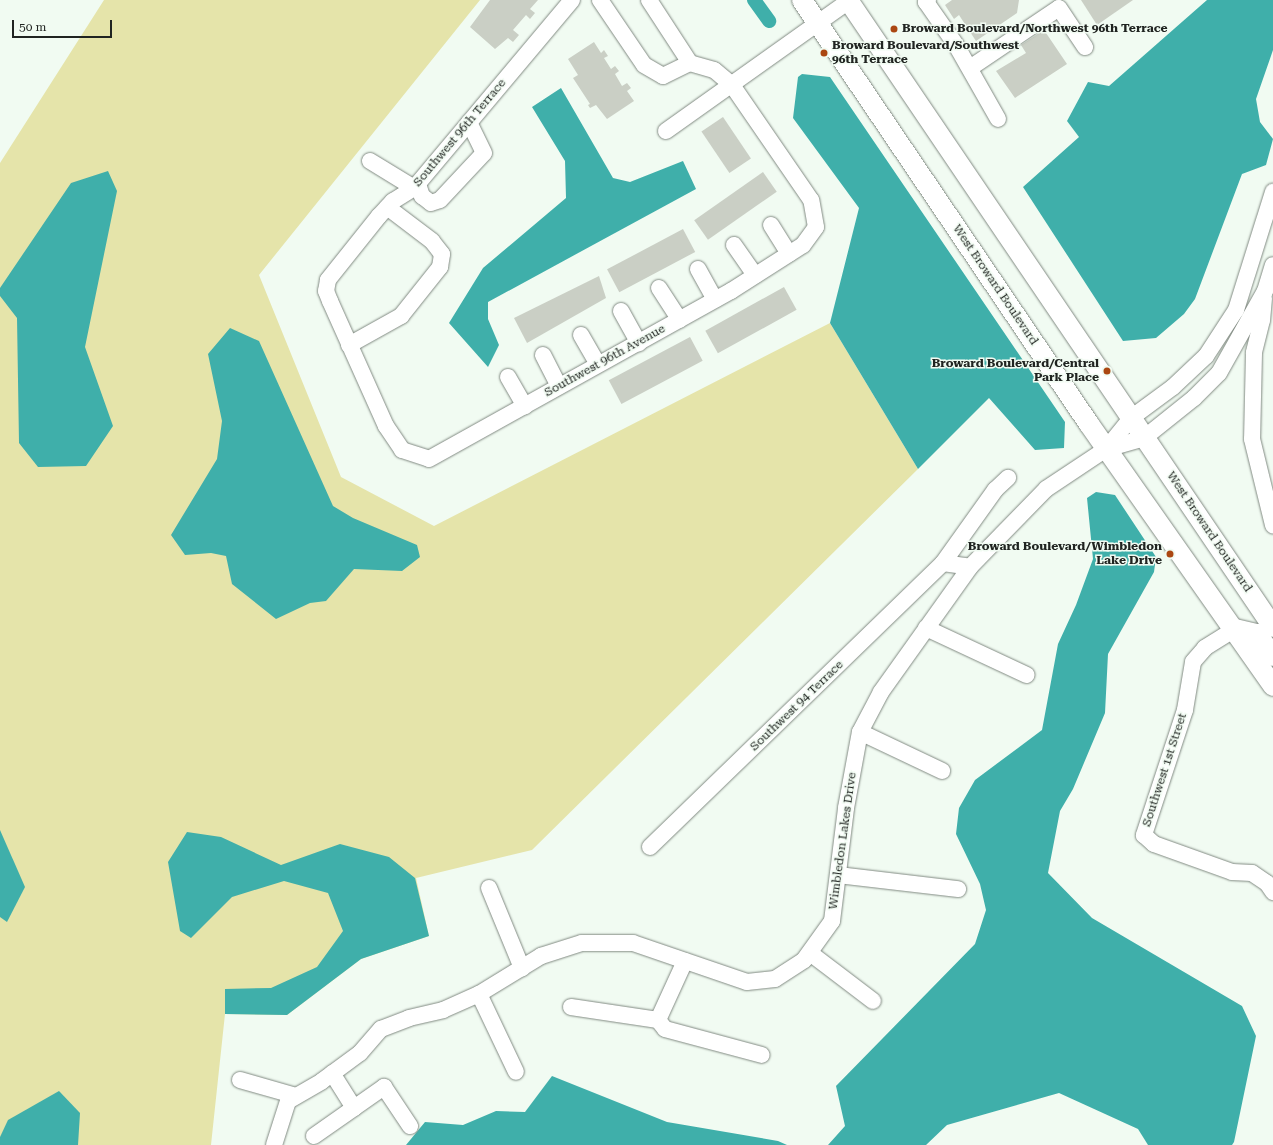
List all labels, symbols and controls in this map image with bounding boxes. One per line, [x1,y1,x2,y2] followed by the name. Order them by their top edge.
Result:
[14,12,114,38] scale bar
[19,20,46,34] text: 50 m
[902,22,1168,36] place label: Broward Boulevard/Northwest 96th Terrace
[889,24,899,34] marker: Broward Boulevard/Northwest 96th Terrace
[832,39,1019,67] place label: Broward Boulevard/Southwest 96th Terrace
[819,48,829,58] marker: Broward Boulevard/Southwest 96th Terrace
[411,76,509,190] street label: Southwest 96th Terrace
[949,222,1041,348] street label: West Broward Boulevard
[542,322,668,400] street label: Southwest 96th Avenue
[932,357,1099,385] place label: Broward Boulevard/Central Park Place
[1102,366,1112,376] marker: Broward Boulevard/Central Park Place
[1163,469,1255,595] street label: West Broward Boulevard
[968,540,1162,568] place label: Broward Boulevard/Wimbledon Lake Drive
[1165,549,1175,559] marker: Broward Boulevard/Wimbledon Lake Drive
[747,658,847,754] street label: Southwest 94 Terrace
[1140,711,1190,829] street label: Southwest 1st Street
[826,771,860,911] street label: Wimbledon Lakes Drive

